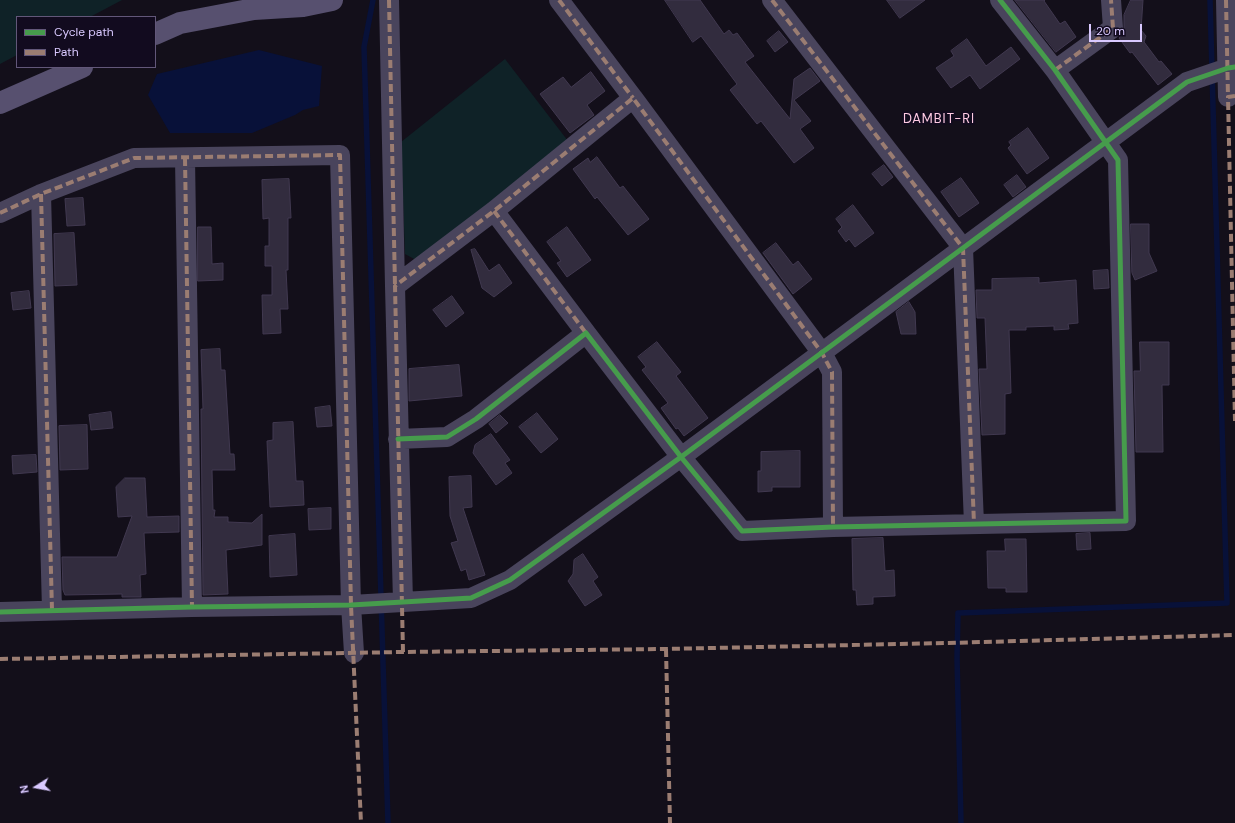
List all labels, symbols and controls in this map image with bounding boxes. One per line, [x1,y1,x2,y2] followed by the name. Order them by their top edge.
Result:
[16,16,156,68] legend
[1091,16,1144,42] scale bar
[1096,23,1125,39] text: 20 m
[54,24,114,40] text: Cycle path
[54,44,79,60] text: Path
[903,112,975,128] district label: DAMBIT-RI
[16,767,56,807] north arrow
[17,784,32,795] text: N

